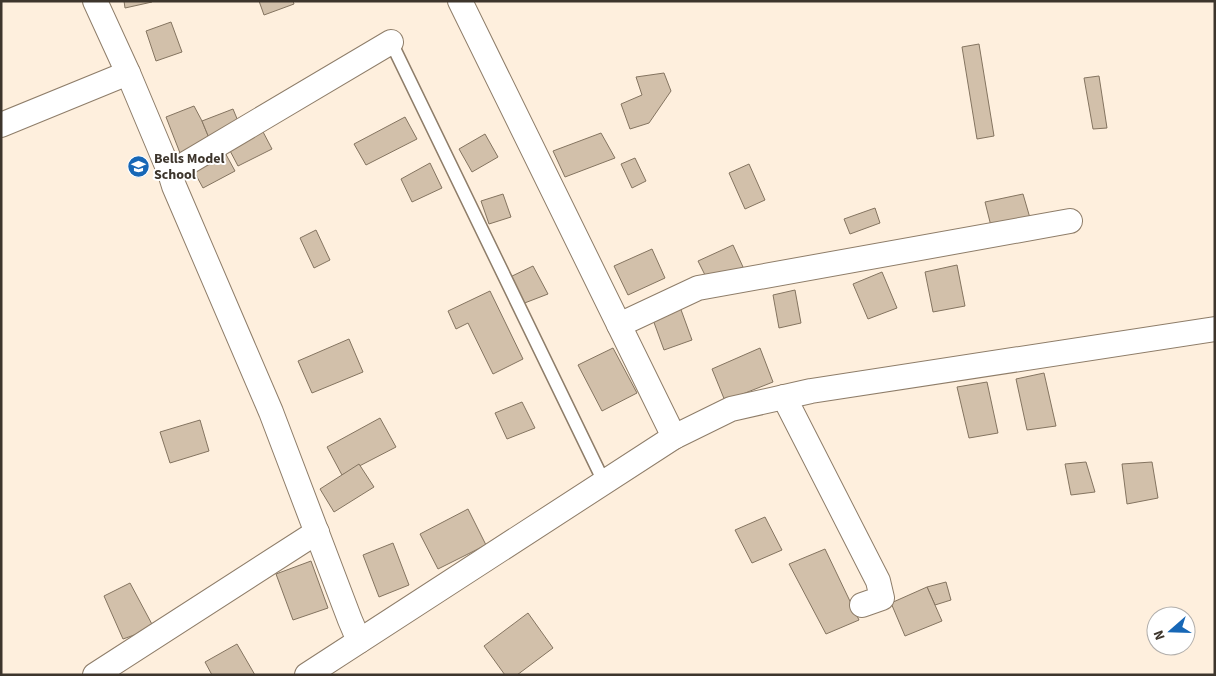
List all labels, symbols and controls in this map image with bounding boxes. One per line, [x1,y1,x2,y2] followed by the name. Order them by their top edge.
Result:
[154,149,224,185] place label: Bells Model School
[126,155,150,179] school or university icon: Bells Model School
[1146,606,1196,656] north arrow
[1149,627,1171,643] text: N

